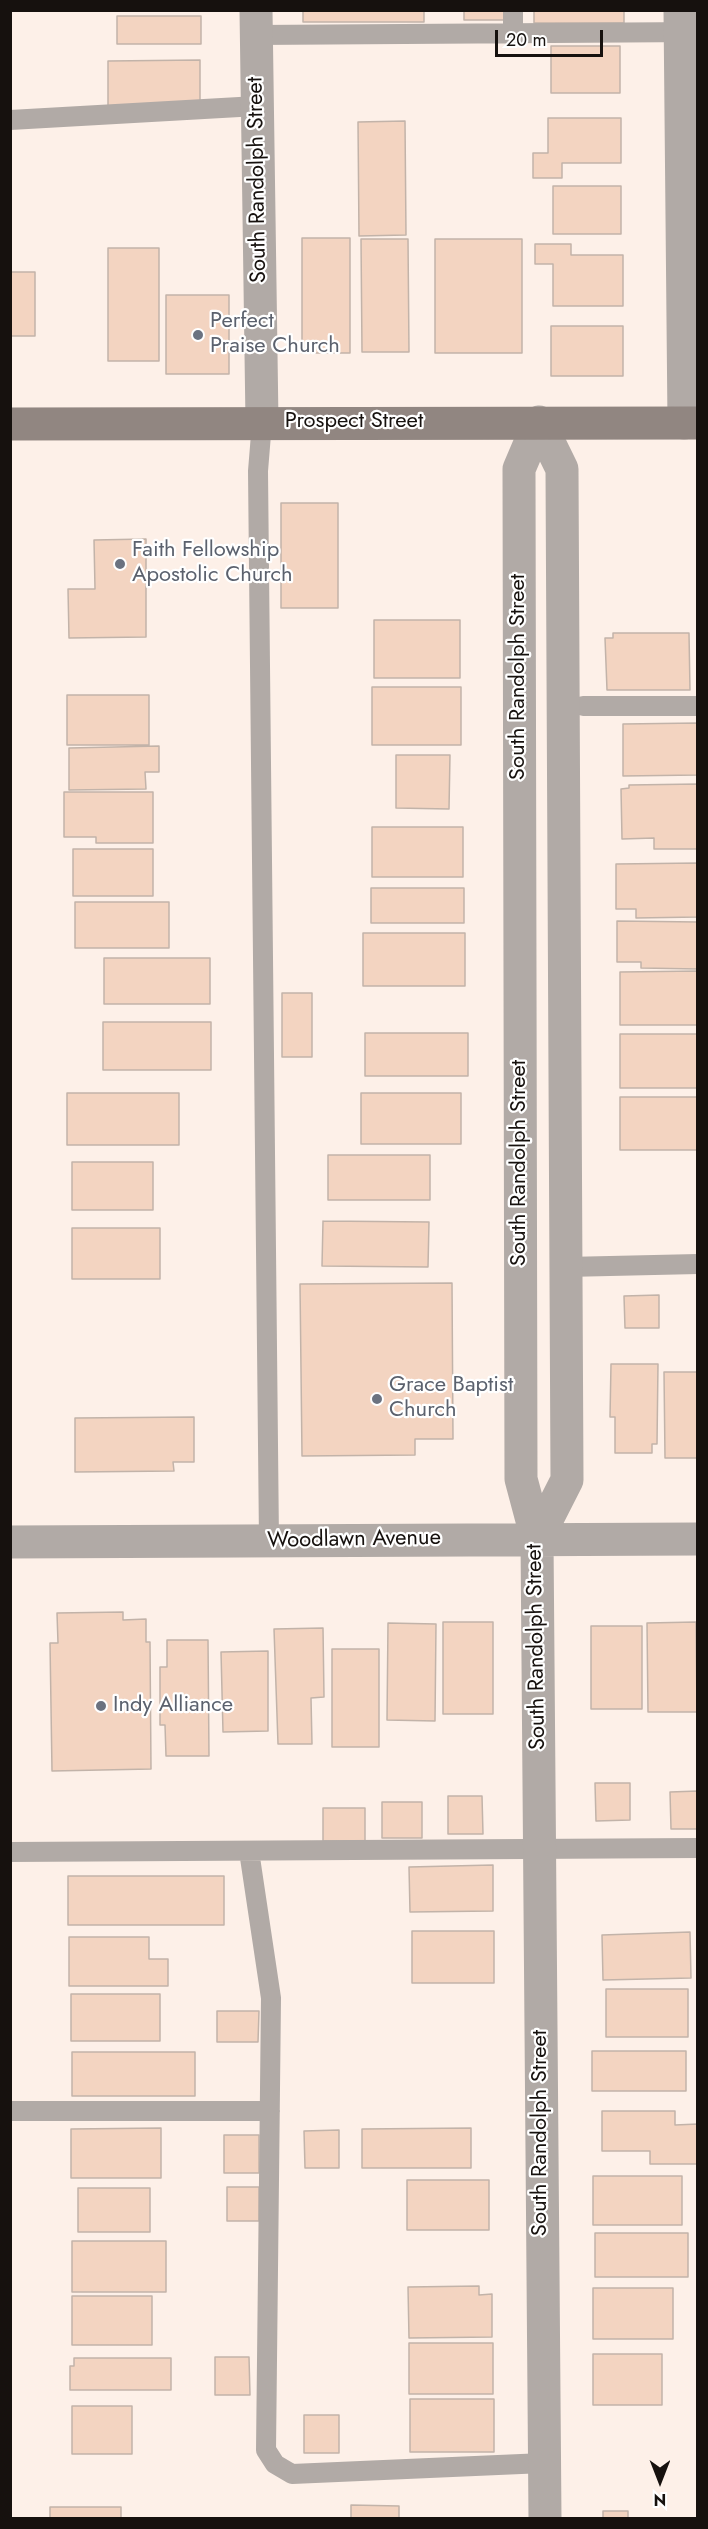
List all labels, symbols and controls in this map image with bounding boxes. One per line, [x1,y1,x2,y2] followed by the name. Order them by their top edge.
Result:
[498,18,606,56] scale bar
[506,27,546,53] text: 20 m
[243,77,273,283] street label: South Randolph Street
[210,309,340,360] place label: Perfect Praise Church
[191,328,205,342] marker: Perfect Praise Church
[285,409,423,435] street label: Prospect Street
[132,538,293,590] place label: Faith Fellowship Apostolic Church
[113,557,127,571] marker: Faith Fellowship Apostolic Church
[506,574,532,780] street label: South Randolph Street
[507,1060,533,1266] street label: South Randolph Street
[389,1373,513,1424] place label: Grace Baptist Church
[370,1392,384,1406] marker: Grace Baptist Church
[267,1525,441,1555] street label: Woodlawn Avenue
[522,1544,552,1750] street label: South Randolph Street
[113,1693,233,1719] place label: Indy Alliance
[94,1699,108,1713] marker: Indy Alliance
[528,2030,554,2236] street label: South Randolph Street
[630,2451,690,2511] north arrow
[654,2488,666,2511] text: N

